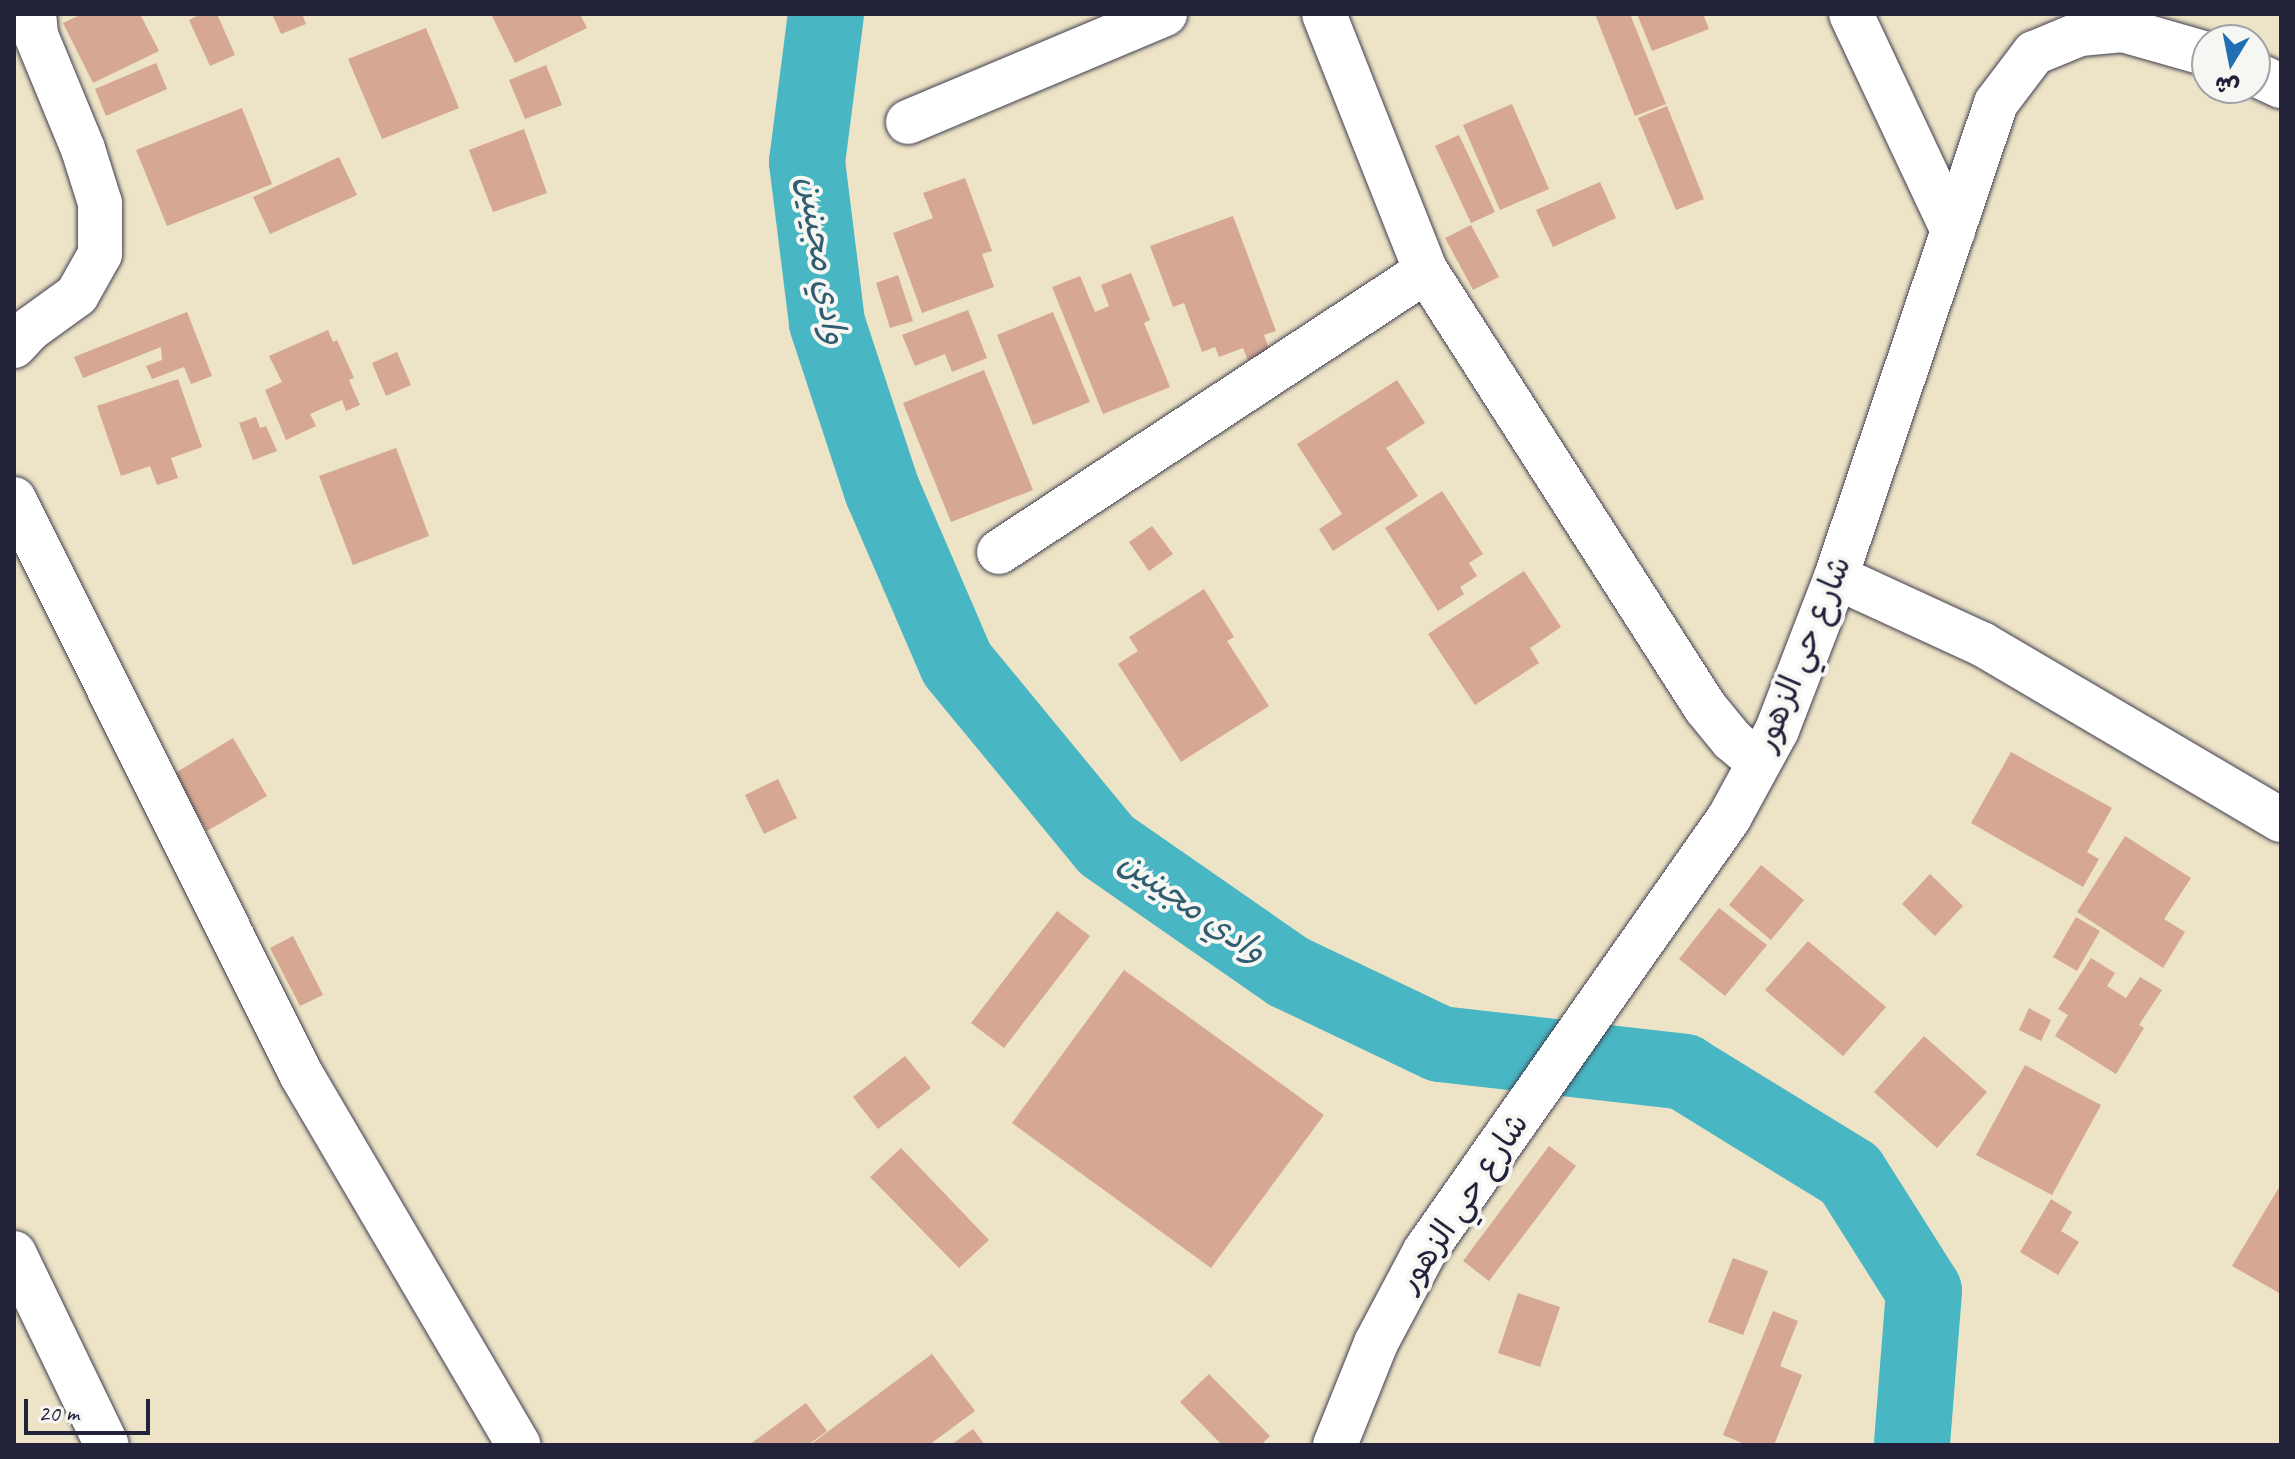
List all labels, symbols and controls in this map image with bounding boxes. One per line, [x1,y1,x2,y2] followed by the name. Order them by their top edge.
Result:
[2191,24,2271,104] north arrow
[2213,70,2242,102] text: ش
[790,173,856,347] water label: وادي مجينين
[1746,551,1860,757] street label: شارع حي الزهور
[1112,841,1274,971] water label: وادي مجينين
[1389,1106,1537,1300] street label: شارع حي الزهور
[28,1383,154,1433] scale bar
[38,1398,79,1428] text: 20 m

